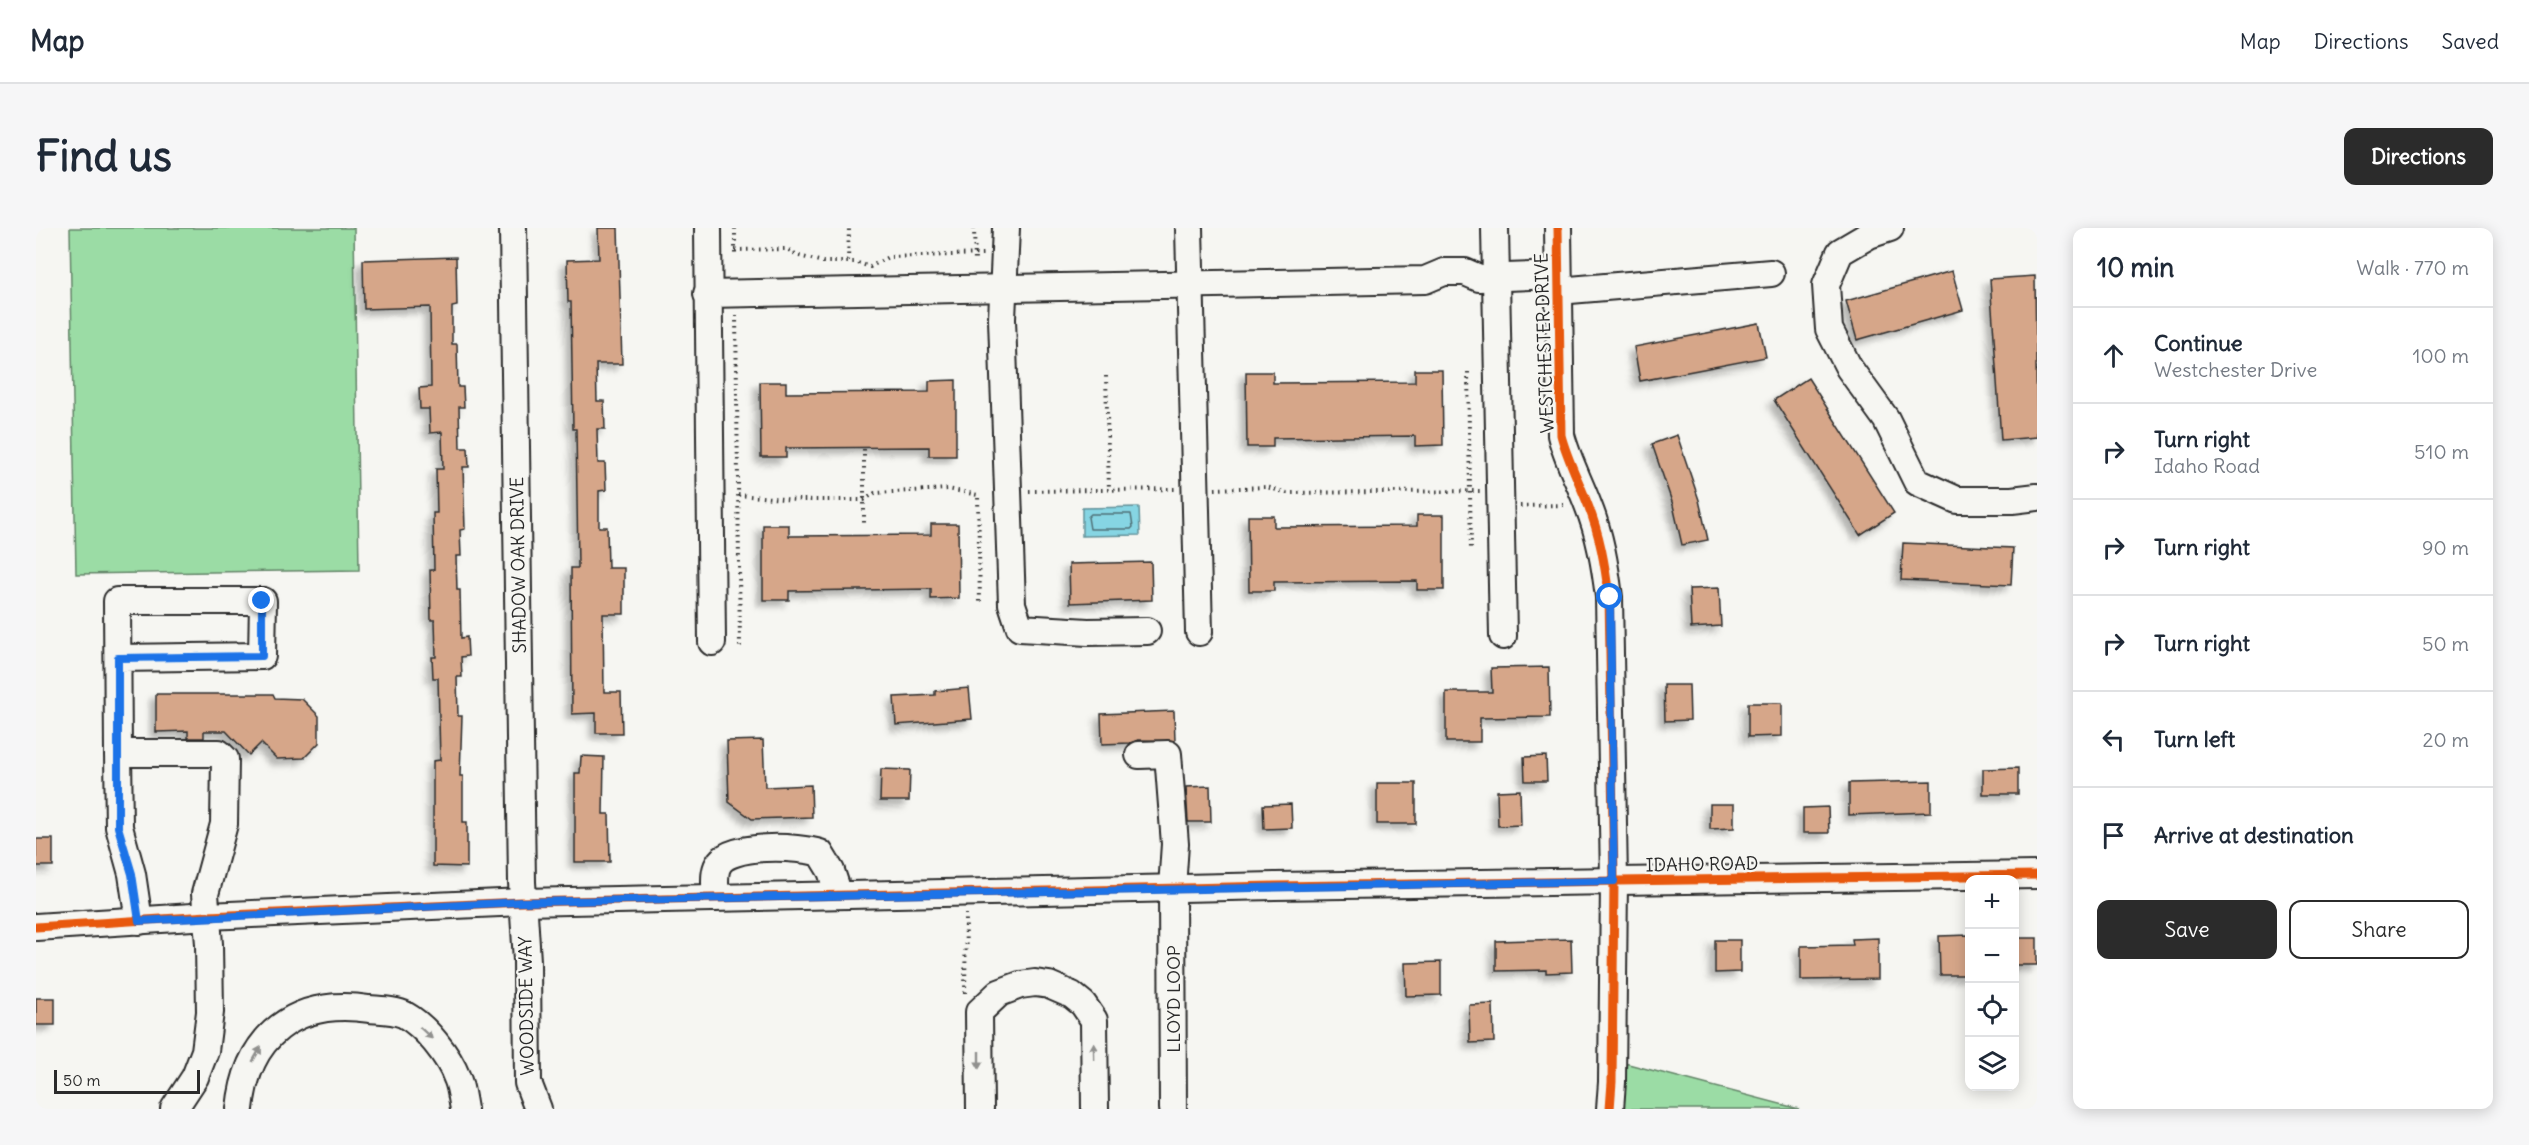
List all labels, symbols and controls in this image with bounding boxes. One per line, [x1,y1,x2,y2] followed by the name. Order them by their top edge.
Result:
[30,23,84,59] text: Map
[2240,28,2281,55] text: Map
[2314,28,2408,55] text: Directions
[2441,28,2499,55] text: Saved
[2344,128,2493,185] button: Directions
[36,130,172,182] text: Find us
[2097,251,2174,284] text: 10 min
[1529,252,1559,434] street label: WESTCHESTER DRIVE
[2356,255,2469,280] text: Walk · 770 m
[2154,329,2243,357] text: Continue
[2097,339,2130,372] icon: ahead
[2412,343,2469,368] text: 100 m
[2154,357,2317,382] text: Westchester Drive
[2154,425,2250,453] text: Turn right
[2097,435,2130,468] icon: right
[2414,439,2469,464] text: 510 m
[2154,453,2260,478] text: Idaho Road
[505,477,531,653] street label: SHADOW OAK DRIVE
[2097,531,2130,564] icon: right
[2154,533,2250,561] text: Turn right
[2422,535,2469,560] text: 90 m
[1596,583,1622,609] route start
[248,587,274,613] route end
[2097,627,2130,660] icon: right
[2154,629,2250,657] text: Turn right
[2422,631,2469,656] text: 50 m
[2097,723,2130,756] icon: left
[2154,725,2235,753] text: Turn left
[2423,727,2469,752] text: 20 m
[2097,819,2130,852] icon: arrive
[2154,821,2354,849] text: Arrive at destination
[1645,852,1759,876] street label: IDAHO ROAD
[1965,875,2019,1091] map controls
[1965,875,2019,929] button: +
[2097,900,2277,959] button: Save
[2289,900,2469,959] button: Share
[1965,929,2019,983] button: −
[513,936,539,1076] street label: WOODSIDE WAY
[1162,945,1185,1053] street label: LLOYD LOOP
[1965,983,2019,1037] button: locate
[419,1026,434,1040] one-way arrow
[1965,1037,2019,1091] button: layers
[1089,1041,1099,1060] one-way arrow
[251,1046,262,1062] one-way arrow
[974,1051,984,1070] one-way arrow
[54,1067,200,1094] scale bar
[63,1070,101,1090] text: 50 m

